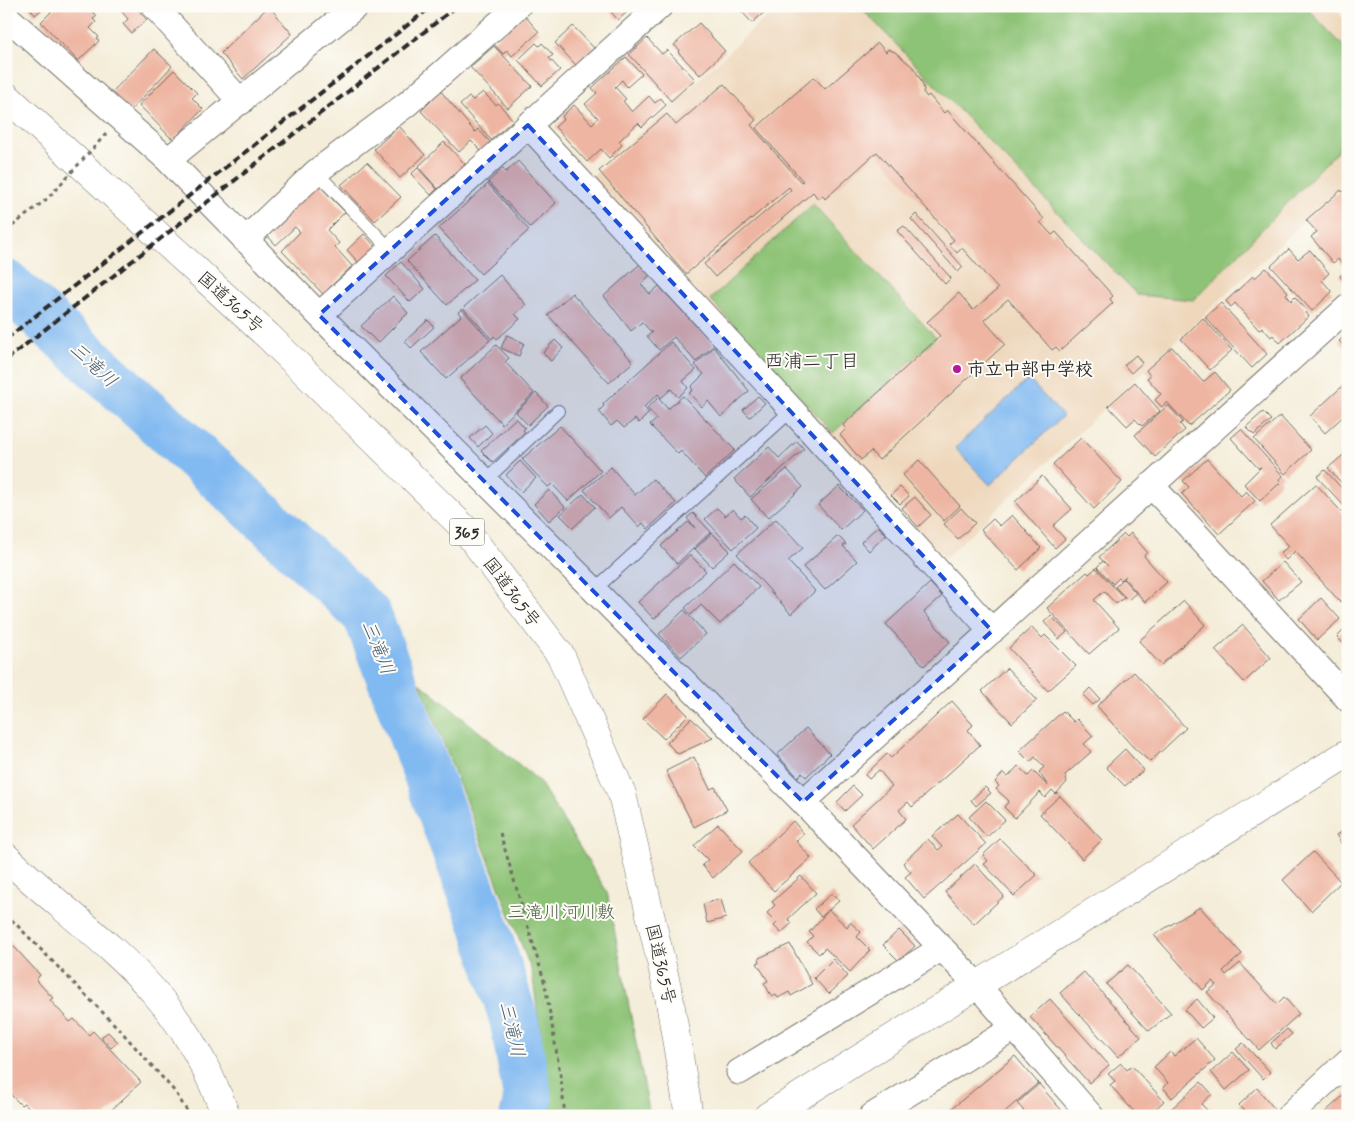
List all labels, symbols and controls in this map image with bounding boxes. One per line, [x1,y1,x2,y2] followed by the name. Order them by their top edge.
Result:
[192,266,269,339] street label: 国道365号
[64,337,122,394] water label: 三滝川
[764,349,860,374] district label: 西浦二丁目
[967,358,1093,382] place label: 市立中部中学校
[951,363,963,375] marker: 市立中部中学校
[450,518,484,546] road number: 365
[477,553,545,633] street label: 国道365号
[355,616,400,679] water label: 三滝川
[507,901,615,925] park label: 三滝川河川敷
[639,922,681,1007] street label: 国道365号
[493,999,530,1060] water label: 三滝川

